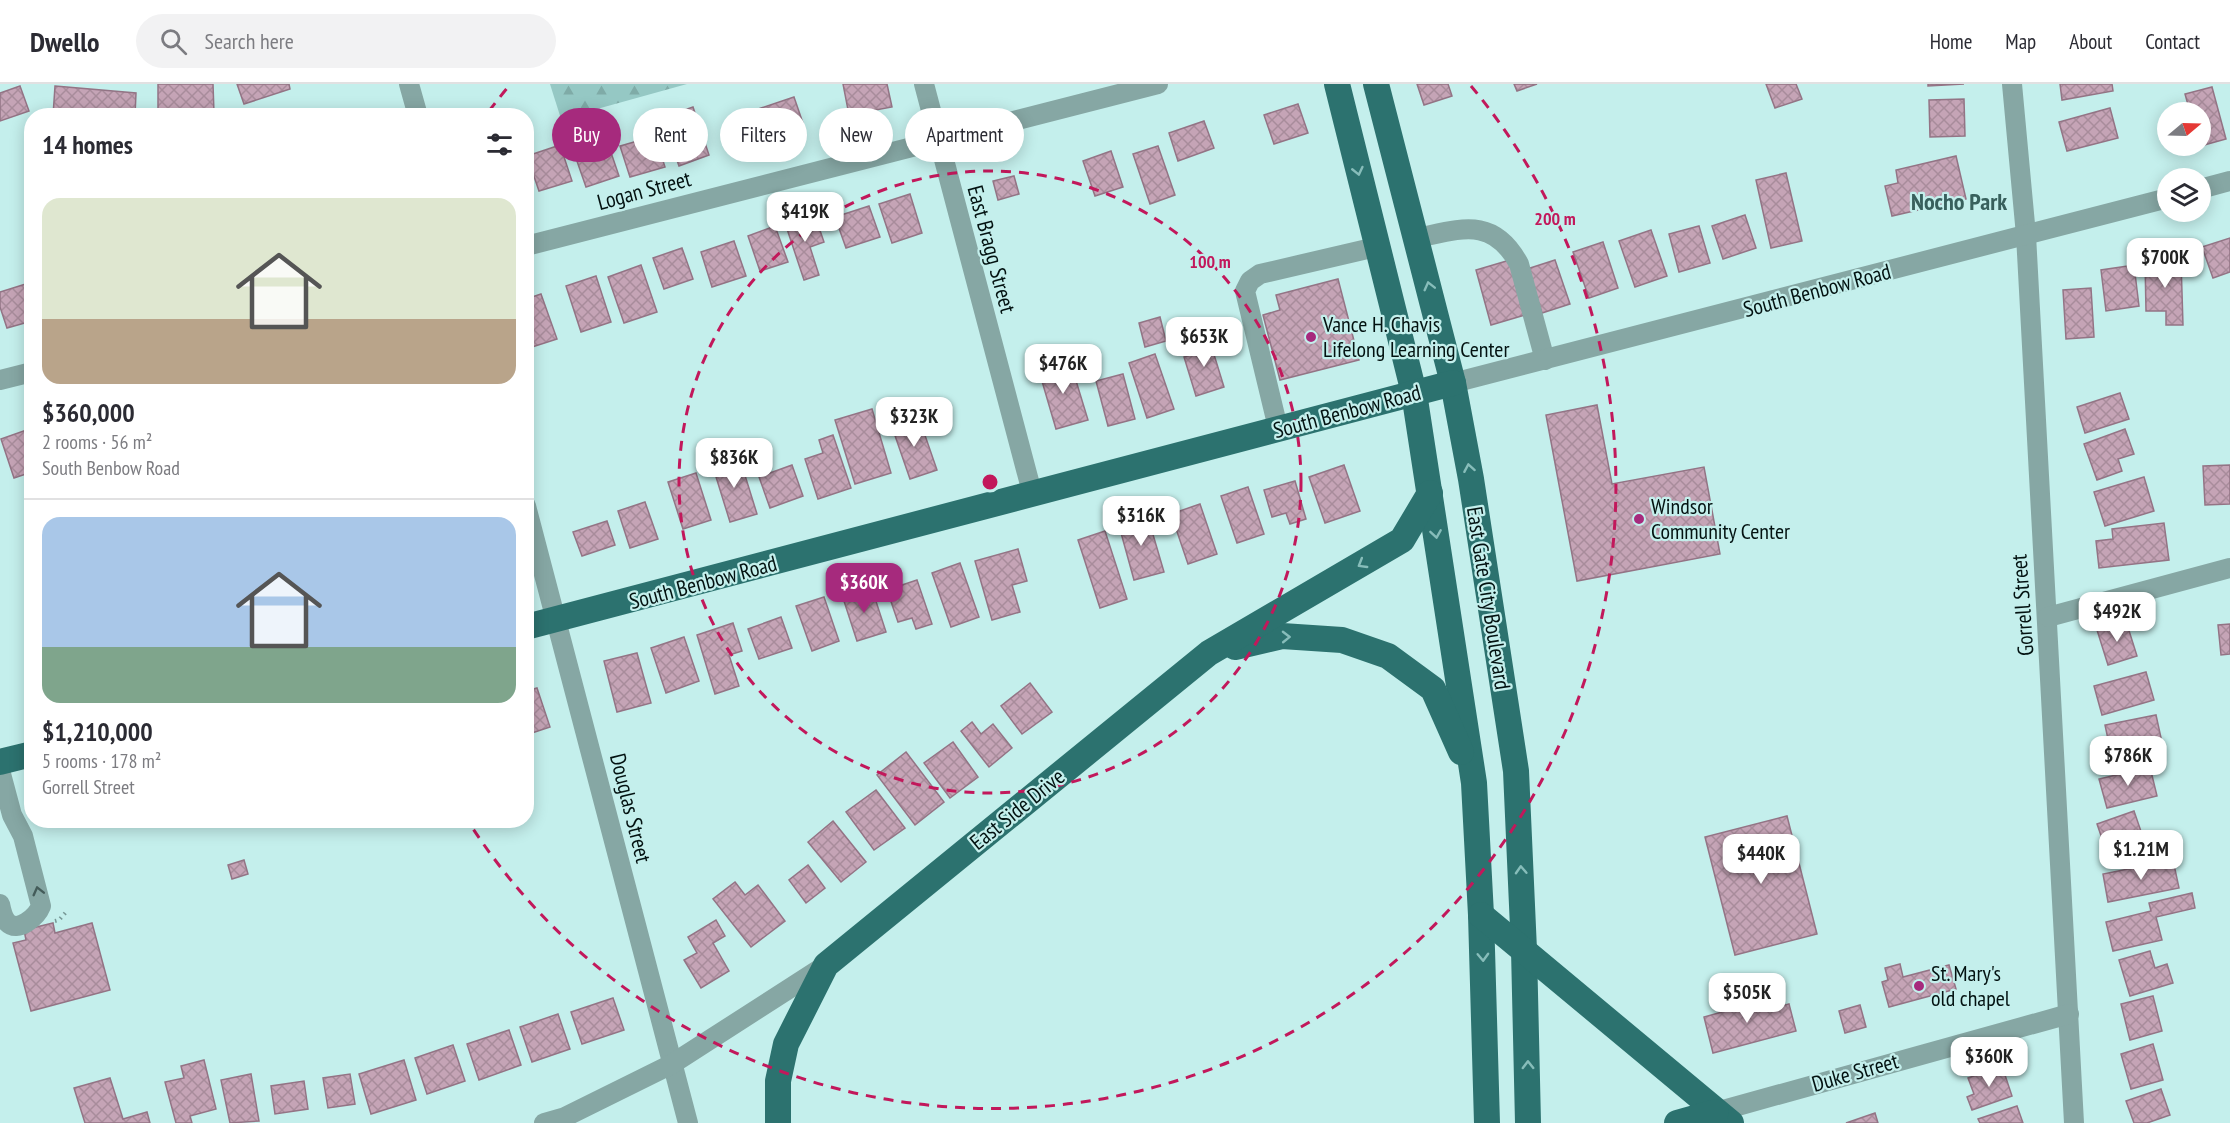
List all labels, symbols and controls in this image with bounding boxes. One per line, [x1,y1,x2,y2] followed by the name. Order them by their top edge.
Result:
[136,14,556,68] search box
[30,23,100,60] text: Dwello
[157,25,190,58] icon: search
[205,27,294,55] text: Search here
[1930,28,1972,55] text: Home
[2005,28,2036,55] text: Map
[2069,28,2112,55] text: About
[2145,28,2200,55] text: Contact
[2157,102,2211,156] north arrow
[2157,102,2211,222] map controls
[552,108,621,162] chip: Buy
[633,108,708,162] chip: Rent
[720,108,807,162] chip: Filters
[819,108,893,162] chip: New
[905,108,1024,162] chip: Apartment
[42,128,133,161] text: 14 homes
[483,128,516,161] icon: filters
[594,164,694,216] street label: Logan Street
[1350,166,1363,176] one-way arrow
[2157,168,2211,222] button: layers
[962,182,1022,316] street label: East Bragg Street
[1911,186,2007,217] district label: Nocho Park
[763,192,847,243] pin: $419K
[781,198,829,224] text: $419K
[1534,207,1576,230] text: 200 m
[225,237,333,345] icon: home
[2123,238,2207,289] pin: $700K
[2141,244,2189,270] text: $700K
[1189,250,1231,273] text: 100 m
[1740,257,1894,323] street label: South Benbow Road
[1423,281,1436,291] one-way arrow
[1322,310,1509,363] place label: Vance H. Chavis Lifelong Learning Center
[1162,317,1246,368] pin: $653K
[1180,323,1228,349] text: $653K
[1304,330,1318,344] marker: Vance H. Chavis Lifelong Learning Center
[1021,344,1105,395] pin: $476K
[1039,350,1087,376] text: $476K
[1270,378,1424,444] street label: South Benbow Road
[42,396,135,429] text: $360,000
[872,397,956,448] pin: $323K
[890,403,938,429] text: $323K
[42,429,152,455] text: 2 rooms · 56 m²
[692,438,776,489] pin: $836K
[710,444,758,470] text: $836K
[42,455,180,481] text: South Benbow Road
[1463,464,1476,474] one-way arrow
[980,472,1000,492] centre of rings
[1651,492,1790,545] place label: Windsor Community Center
[1099,496,1183,547] pin: $316K
[1117,502,1165,528] text: $316K
[1461,505,1517,691] street label: East Gate City Boulevard
[1632,512,1646,526] marker: Windsor Community Center
[1429,529,1442,539] one-way arrow
[626,549,780,615] street label: South Benbow Road
[2004,553,2040,657] street label: Gorrell Street
[225,556,333,664] icon: home
[1358,556,1368,568] one-way arrow
[822,563,906,614] pin: $360K
[840,569,888,595] text: $360K
[2075,592,2159,643] pin: $492K
[2093,598,2141,624] text: $492K
[1282,631,1291,643] one-way arrow
[42,715,153,748] text: $1,210,000
[2086,736,2170,787] pin: $786K
[2104,742,2152,768] text: $786K
[42,748,161,774] text: 5 rooms · 178 m²
[604,750,658,866] street label: Douglas Street
[964,762,1070,856] street label: East Side Drive
[42,774,135,800] text: Gorrell Street
[2092,830,2190,881] pin: $1.21M
[1719,834,1803,885] pin: $440K
[2113,836,2169,862] text: $1.21M
[1737,840,1785,866] text: $440K
[1514,865,1527,874] one-way arrow
[33,886,45,897] one-way arrow
[1476,952,1489,961] one-way arrow
[1931,959,2011,1012] place label: St. Mary's old chapel
[1705,973,1789,1024] pin: $505K
[1723,979,1771,1005] text: $505K
[1912,979,1926,993] marker: St. Mary's old chapel
[1947,1037,2031,1088] pin: $360K
[1965,1043,2013,1069] text: $360K
[1809,1046,1901,1098] street label: Duke Street
[1522,1060,1534,1069] one-way arrow

